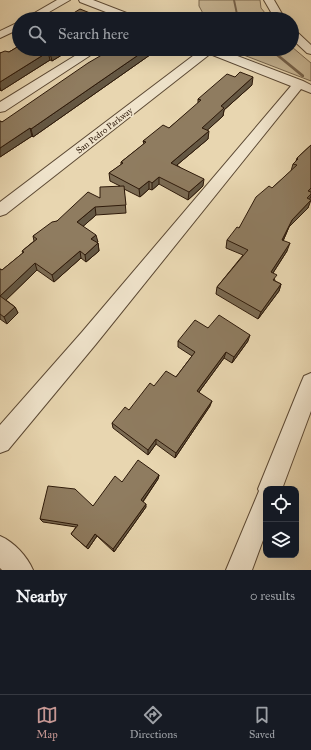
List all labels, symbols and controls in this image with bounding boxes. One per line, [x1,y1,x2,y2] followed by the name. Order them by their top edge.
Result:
[12,12,299,56] search box
[26,23,48,45] icon: search
[58,25,129,43] text: Search here
[73,104,135,156] street label: San Pedro Parkway
[263,486,299,558] map controls
[263,486,299,522] button: locate
[263,522,299,558] button: layers
[16,586,67,607] text: Nearby
[250,588,295,604] text: 0 results
[36,704,58,741] tab: Map
[130,704,177,741] tab: Directions
[249,704,275,741] tab: Saved

